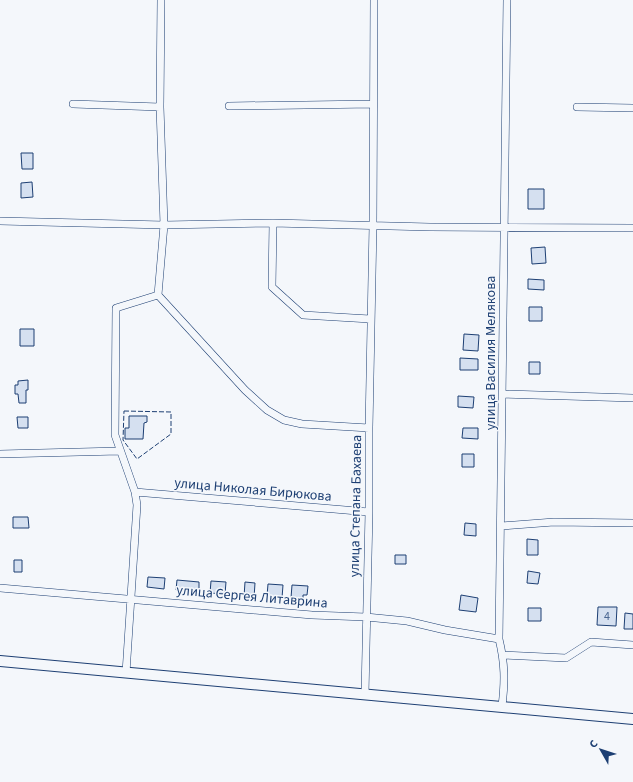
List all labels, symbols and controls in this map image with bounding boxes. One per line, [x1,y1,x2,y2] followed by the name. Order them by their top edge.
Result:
[481,276,501,430] street label: улица Василия Мелякова
[345,435,367,577] street label: улица Степана Бахаева
[173,473,332,507] street label: улица Николая Бирюкова
[175,580,328,614] street label: улица Сергея Литаврина
[604,608,610,625] house number: 4
[581,730,621,770] north arrow
[586,736,602,751] text: С

